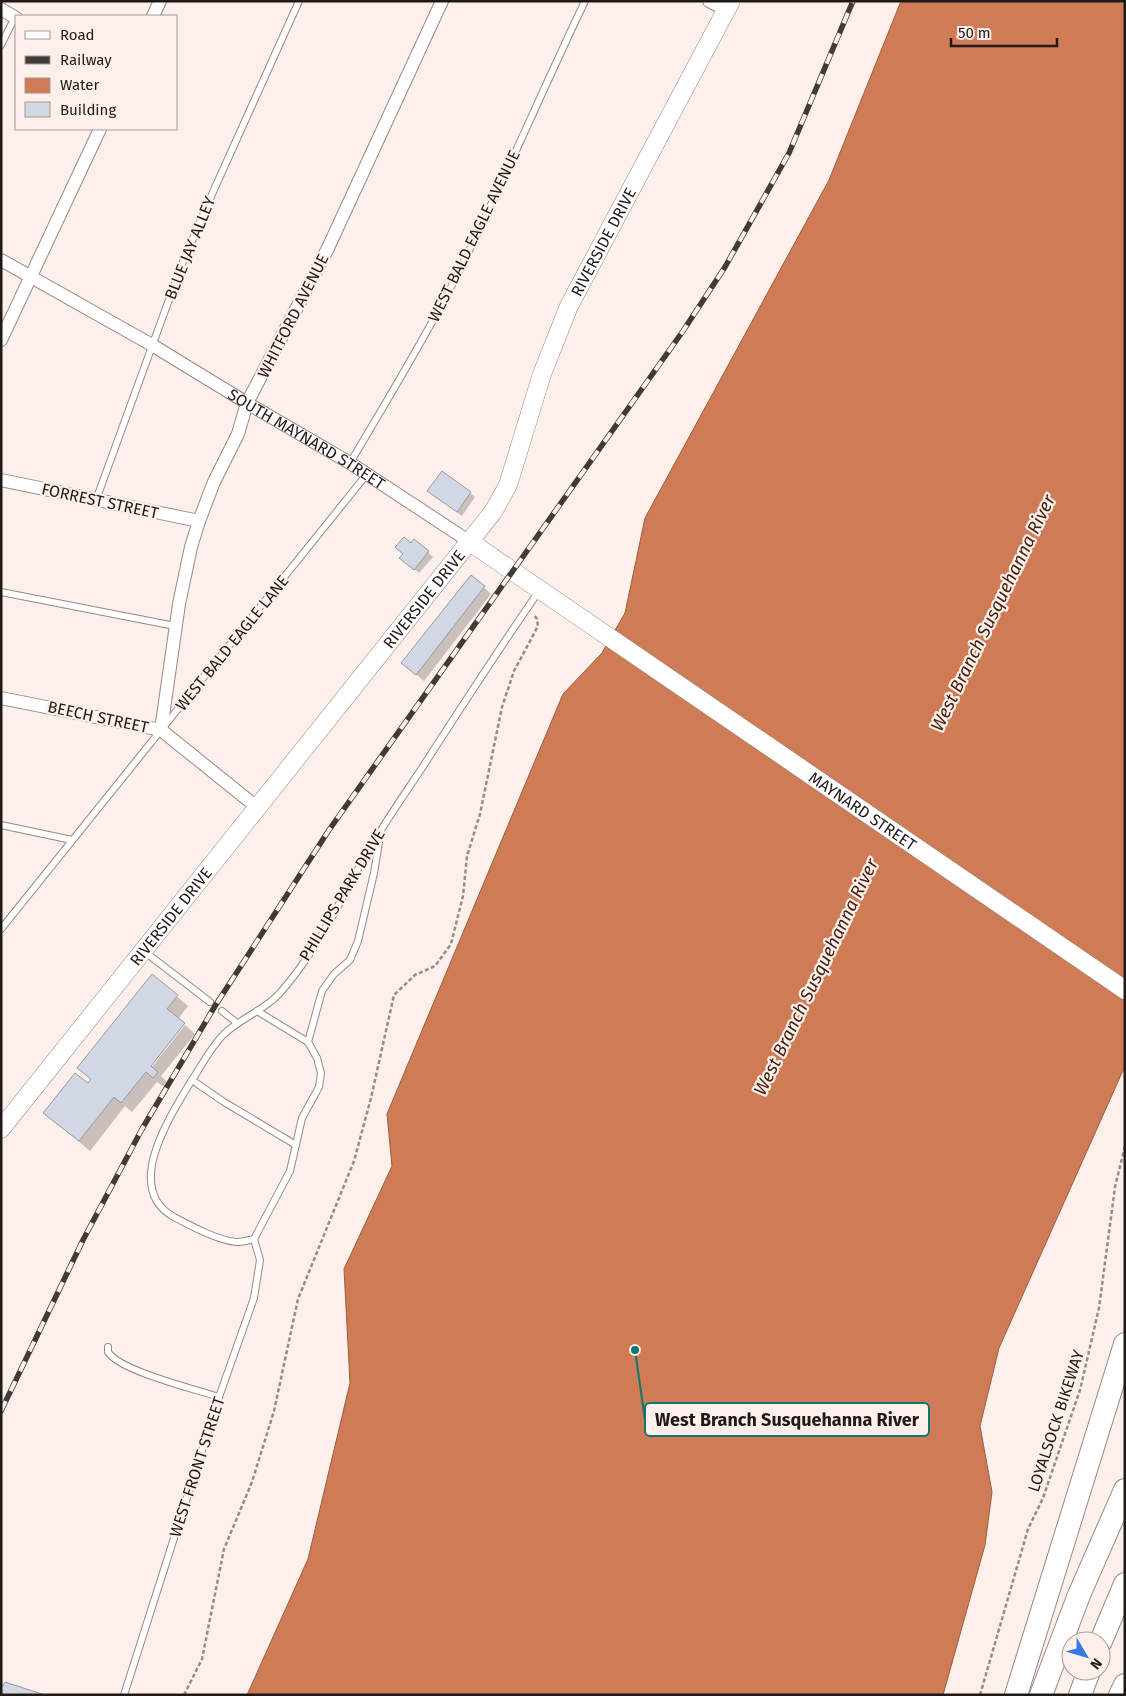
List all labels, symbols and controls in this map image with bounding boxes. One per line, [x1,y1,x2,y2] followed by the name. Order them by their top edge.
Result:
[15,15,178,130] legend
[951,15,1057,47] scale bar
[958,24,991,42] text: 50 m
[60,26,95,44] text: Road
[60,51,112,69] text: Railway
[60,76,99,94] text: Water
[60,101,116,119] text: Building
[424,147,524,325] street label: WEST BALD EAGLE AVENUE
[567,184,640,299] street label: RIVERSIDE DRIVE
[161,194,219,302] street label: BLUE JAY ALLEY
[254,251,332,381] street label: WHITFORD AVENUE
[225,384,389,493] street label: SOUTH MAYNARD STREET
[40,479,161,523] street label: FORREST STREET
[926,490,1060,735] water label: West Branch Susquehanna River
[379,546,469,652] street label: RIVERSIDE DRIVE
[171,571,293,715] street label: WEST BALD EAGLE LANE
[46,697,151,737] street label: BEECH STREET
[806,767,921,854] street label: MAYNARD STREET
[295,826,389,964] street label: PHILLIPS PARK DRIVE
[749,854,883,1099] water label: West Branch Susquehanna River
[126,863,215,969] street label: RIVERSIDE DRIVE
[1024,1348,1088,1494] street label: LOYALSOCK BIKEWAY
[165,1394,229,1539] street label: WEST FRONT STREET
[645,1403,929,1436] callout: West Branch Susquehanna River
[655,1409,920,1431] text: West Branch Susquehanna River
[1061,1631,1111,1681] north arrow
[1086,1655,1105,1673] text: N

